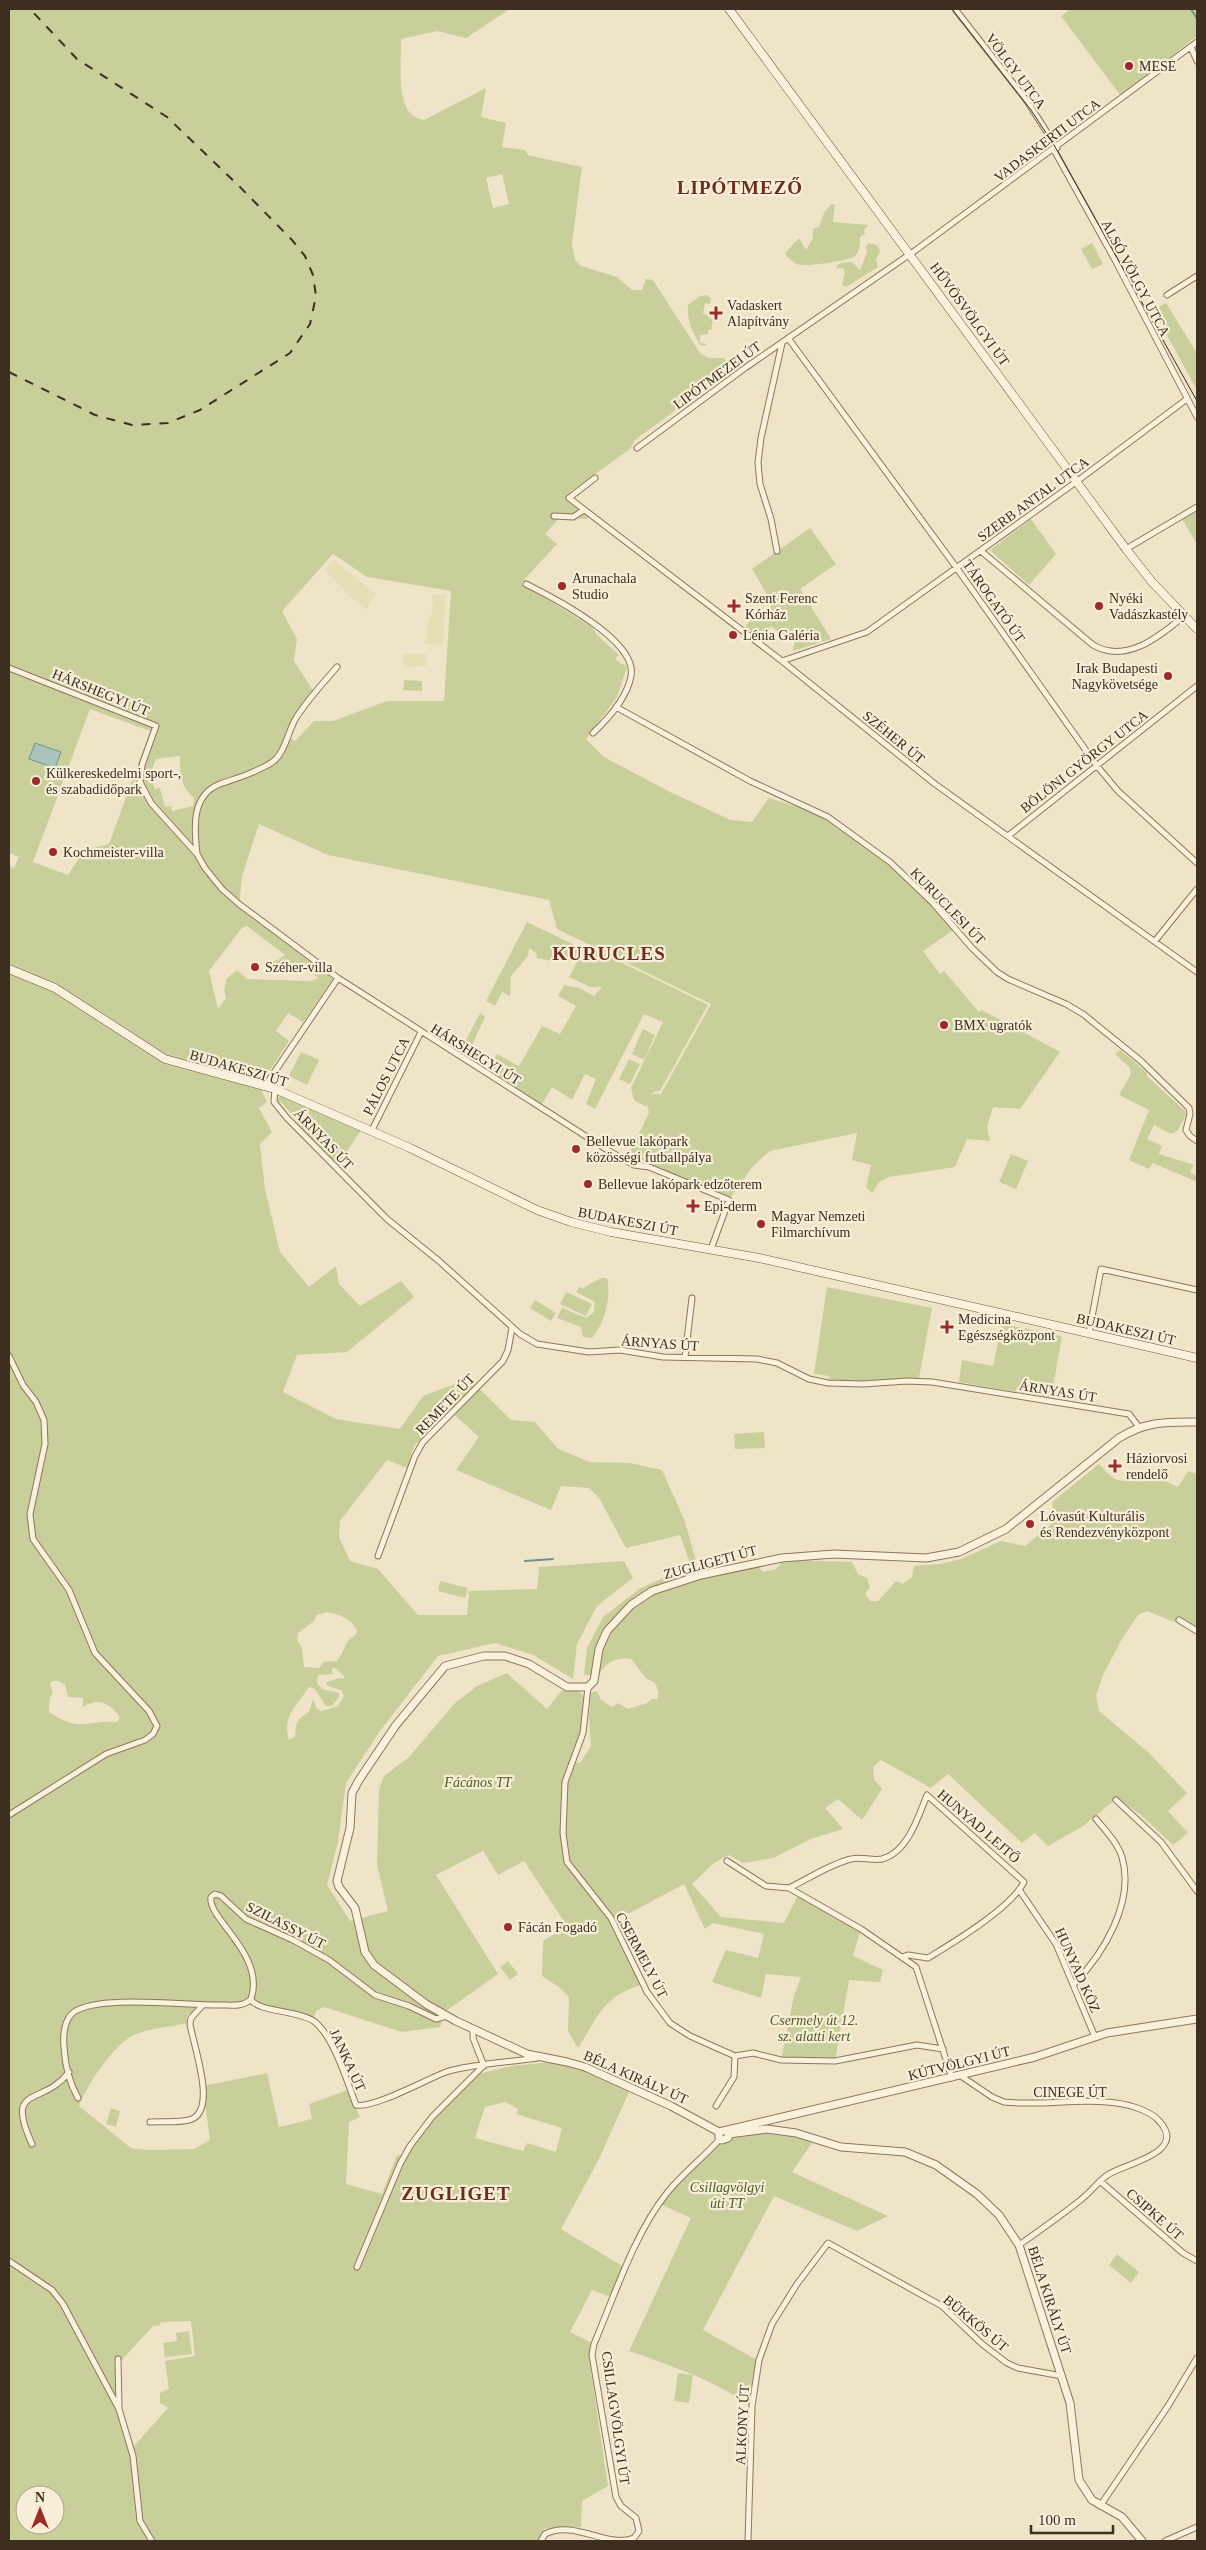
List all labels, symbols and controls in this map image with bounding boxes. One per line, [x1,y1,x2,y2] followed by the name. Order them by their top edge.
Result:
[983,30,1050,112] street label: VÖLGY UTCA
[1139,59,1176,74] place label: MESE
[1123,60,1135,72] marker: MESE
[992,95,1104,185] street label: VADASKERTI UTCA
[677,177,803,198] district label: LIPÓTMEZŐ
[1098,217,1174,340] street label: ALSÓ VÖLGY UTCA
[927,259,1013,369] street label: HŰVÖSVÖLGYI ÚT
[727,298,789,329] place label: Vadaskert Alapítvány
[709,306,723,320] marker: Vadaskert Alapítvány
[670,338,764,412] street label: LIPÓTMEZEI ÚT
[975,454,1093,545] street label: SZERB ANTAL UTCA
[959,556,1029,646] street label: TÁROGATÓ ÚT
[572,571,637,602] place label: Arunachala Studio
[556,580,568,592] marker: Arunachala Studio
[745,591,818,622] place label: Szent Ferenc Kórház
[1109,591,1188,622] place label: Nyéki Vadászkastély
[727,599,741,613] marker: Szent Ferenc Kórház
[1093,600,1105,612] marker: Nyéki Vadászkastély
[743,628,820,643] place label: Lénia Galéria
[727,629,739,641] marker: Lénia Galéria
[1072,661,1158,692] place label: Irak Budapesti Nagykövetsége
[50,665,152,719] street label: HÁRSHEGYI ÚT
[1162,670,1174,682] marker: Irak Budapesti Nagykövetsége
[1017,706,1152,816] street label: BÖLÖNI GYÖRGY UTCA
[860,707,929,767] street label: SZÉHER ÚT
[46,766,181,797] place label: Külkereskedelmi sport-, és szabadidőpark
[30,775,42,787] marker: Külkereskedelmi sport-, és szabadidőpark
[63,845,165,860] place label: Kochmeister-villa
[47,846,59,858] marker: Kochmeister-villa
[907,864,989,948] street label: KURUCLESI ÚT
[552,943,666,964] district label: KURUCLES
[265,960,333,975] place label: Széher-villa
[249,961,261,973] marker: Széher-villa
[954,1018,1032,1033] place label: BMX ugratók
[938,1019,950,1031] marker: BMX ugratók
[428,1020,524,1088] street label: HÁRSHEGYI ÚT
[359,1033,413,1118] street label: PÁLOS UTCA
[188,1046,290,1090] street label: BUDAKESZI ÚT
[291,1105,357,1173] street label: ÁRNYAS ÚT
[586,1134,712,1165] place label: Bellevue lakópark közösségi futballpálya
[570,1143,582,1155] marker: Bellevue lakópark közösségi futballpálya
[598,1177,762,1192] place label: Bellevue lakópark edzőterem
[582,1178,594,1190] marker: Bellevue lakópark edzőterem
[686,1199,700,1213] marker: Epi-derm
[704,1199,757,1214] place label: Epi-derm
[577,1203,680,1239] street label: BUDAKESZI ÚT
[771,1209,866,1240] place label: Magyar Nemzeti Filmarchívum
[755,1218,767,1230] marker: Magyar Nemzeti Filmarchívum
[1075,1310,1178,1348] street label: BUDAKESZI ÚT
[958,1312,1055,1343] place label: Medicina Egészségközpont
[940,1320,954,1334] marker: Medicina Egészségközpont
[620,1332,700,1354] street label: ÁRNYAS ÚT
[412,1370,478,1438] street label: REMETE ÚT
[1018,1377,1098,1405] street label: ÁRNYAS ÚT
[1126,1451,1188,1482] place label: Háziorvosi rendelő
[1108,1459,1122,1473] marker: Háziorvosi rendelő
[1040,1509,1170,1540] place label: Lóvasút Kulturális és Rendezvényközpont
[1024,1518,1036,1530] marker: Lóvasút Kulturális és Rendezvényközpont
[662,1542,759,1582] street label: ZUGLIGETI ÚT
[443,1775,513,1790] park label: Fácános TT
[935,1786,1023,1866] street label: HUNYAD LEJTŐ
[244,1898,329,1952] street label: SZILASSY ÚT
[613,1909,672,2001] street label: CSERMELY ÚT
[518,1920,597,1935] place label: Fácán Fogadó
[502,1921,514,1933] marker: Fácán Fogadó
[1052,1925,1104,2015] street label: HUNYAD KÖZ
[770,2013,858,2044] park label: Csermely út 12. sz. alatti kert
[327,2026,370,2094] street label: JANKA ÚT
[906,2042,1012,2083] street label: KÚTVÖLGYI ÚT
[581,2047,691,2107] street label: BÉLA KIRÁLY ÚT
[1033,2084,1107,2100] street label: CINEGE ÚT
[690,2180,764,2211] park label: Csillagvölgyi úti TT
[401,2183,511,2204] district label: ZUGLIGET
[1123,2185,1187,2243] street label: CSIPKE ÚT
[1025,2244,1075,2356] street label: BÉLA KIRÁLY ÚT
[940,2291,1012,2355] street label: BÜKKÖS ÚT
[599,2350,633,2486] street label: CSILLAGVÖLGYI ÚT
[732,2384,752,2466] street label: ALKONY ÚT
[15,2485,65,2535] north arrow
[35,2490,45,2505] text: N
[1031,2502,1114,2534] scale bar
[1038,2512,1076,2528] text: 100 m

